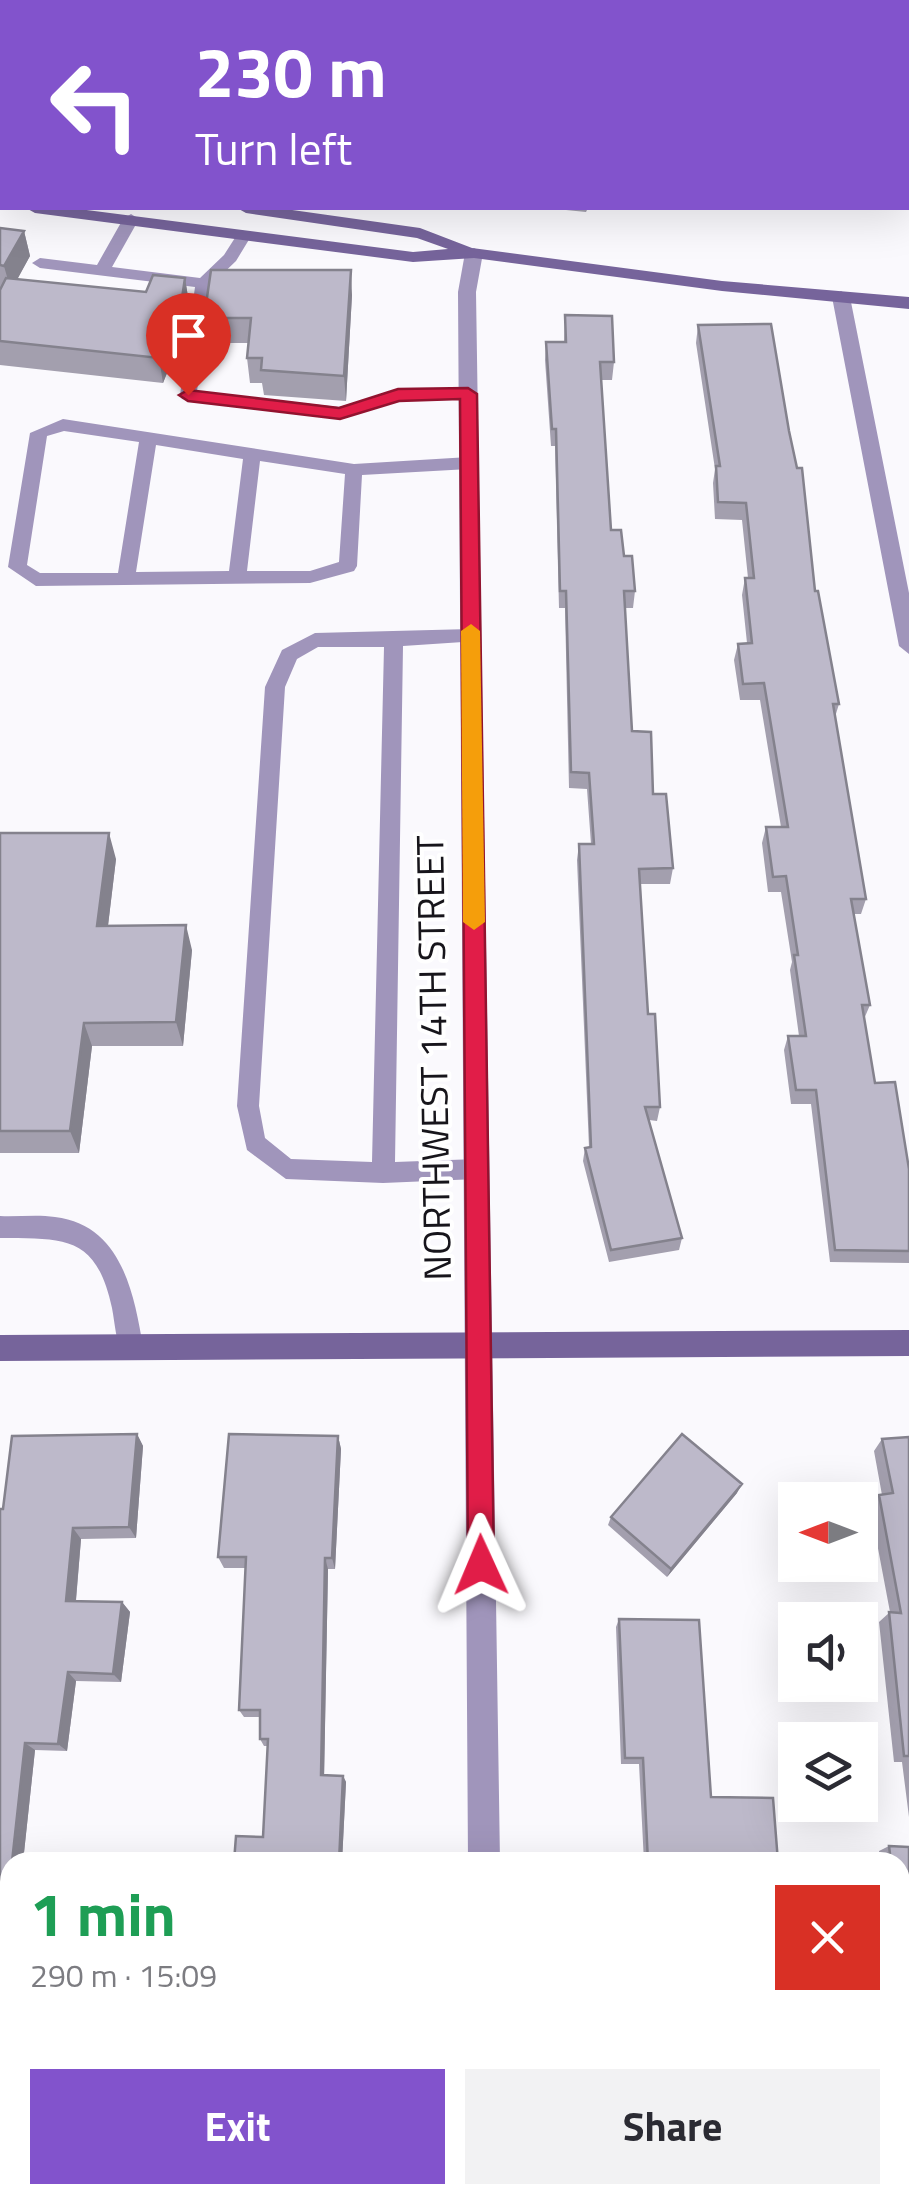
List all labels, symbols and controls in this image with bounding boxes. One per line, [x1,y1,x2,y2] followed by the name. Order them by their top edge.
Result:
[195,18,387,124] text: 230 m
[30,40,160,170] icon: left
[195,114,352,182] text: Turn left
[146,293,231,396] pin
[161,308,216,363] icon: arrive
[400,835,466,1281] street label: NORTHWEST 14TH STREET
[778,1482,878,1582] north arrow
[778,1482,878,1822] map controls
[429,1513,533,1617] position arrow
[778,1602,878,1702] button: sound
[778,1722,878,1822] button: layers
[30,1868,176,1959] text: 1 min
[775,1885,880,1990] button: close
[30,1951,217,1999] text: 290 m · 15:09
[30,2069,445,2184] button: Exit
[465,2069,880,2184] button: Share

